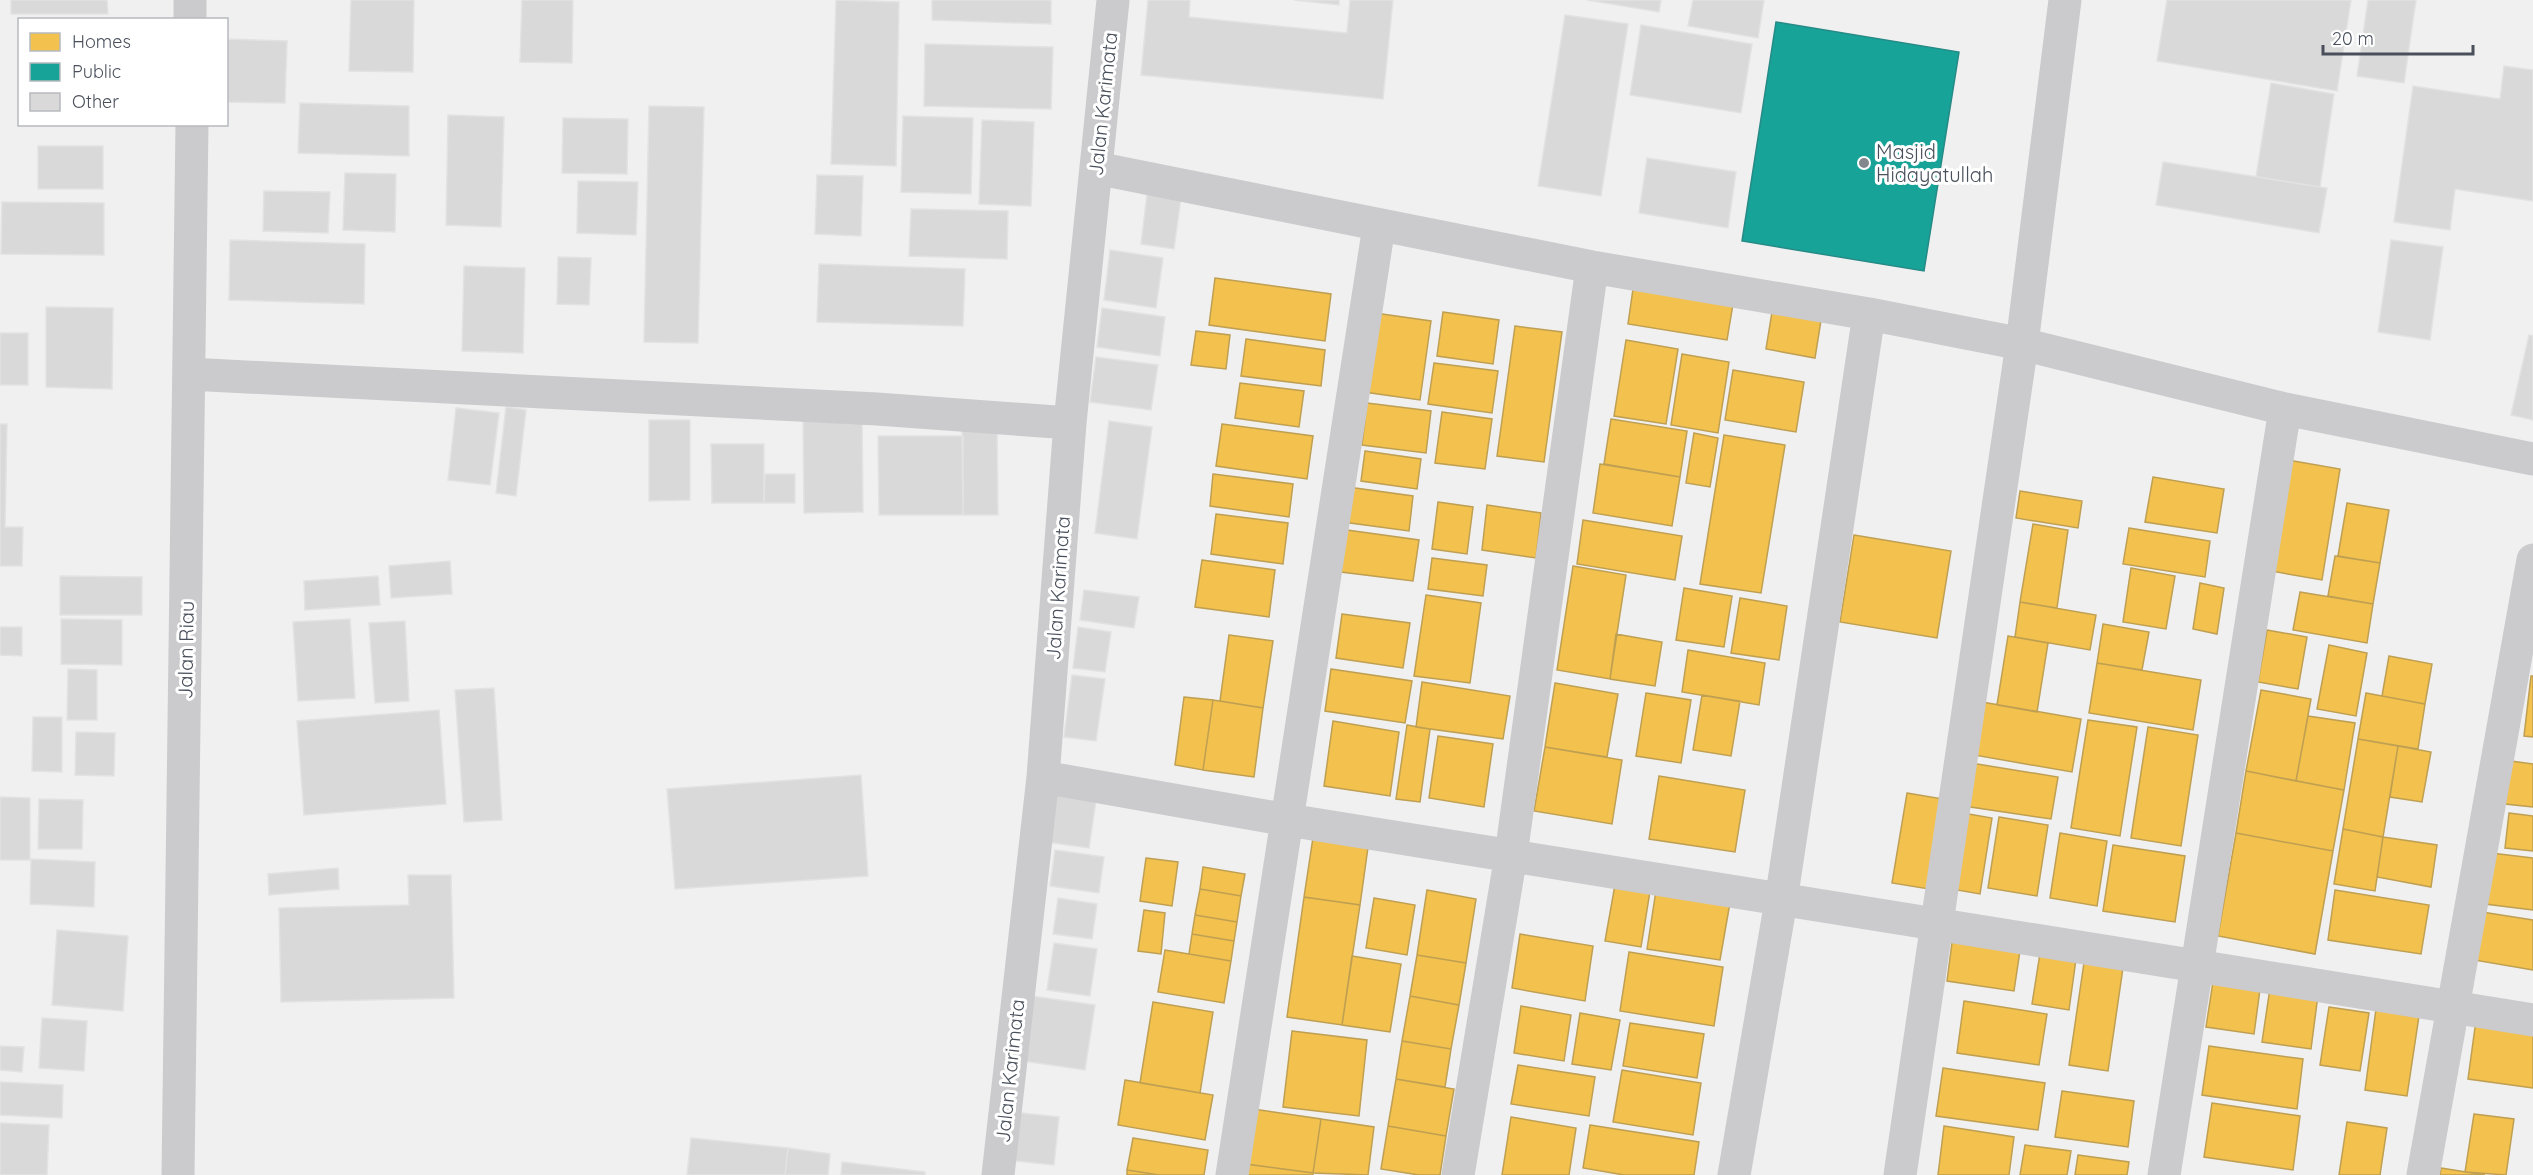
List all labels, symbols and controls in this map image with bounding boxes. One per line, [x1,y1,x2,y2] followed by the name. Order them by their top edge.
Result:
[18,18,228,126] legend
[2323,18,2473,56] scale bar
[2332,27,2374,50] text: 20 m
[72,30,131,53] text: Homes
[1083,31,1122,177] street label: Jalan Karimata
[72,60,121,83] text: Public
[72,90,119,113] text: Other
[1876,139,1993,187] place label: Masjid Hidayatullah
[1857,156,1871,170] marker: Masjid Hidayatullah
[1040,515,1075,661] street label: Jalan Karimata
[172,601,199,699] street label: Jalan Riau
[990,998,1029,1144] street label: Jalan Karimata

